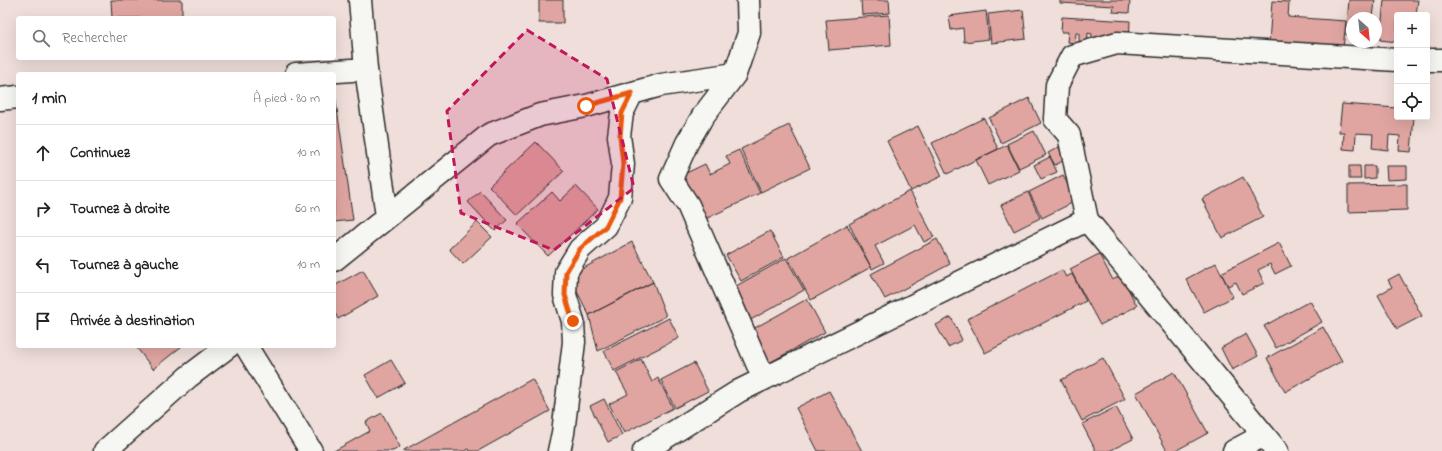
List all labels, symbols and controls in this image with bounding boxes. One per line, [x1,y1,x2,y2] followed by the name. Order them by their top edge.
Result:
[1346,12,1382,48] north arrow
[1394,12,1430,120] map controls
[1394,12,1430,48] button: +
[16,16,336,60] search box
[30,27,52,49] icon: search
[62,27,127,49] text: Rechercher
[1394,48,1430,84] button: −
[1394,84,1430,120] button: locate
[32,86,66,111] text: 1 min
[253,89,320,108] text: À pied · 80 m
[577,97,595,115] route start
[32,142,54,164] icon: ahead
[70,142,130,164] text: Continuez
[297,143,320,162] text: 10 m
[32,198,54,220] icon: right
[70,198,170,220] text: Tournez à droite
[295,199,320,218] text: 60 m
[32,254,54,276] icon: left
[70,254,178,276] text: Tournez à gauche
[297,255,320,274] text: 10 m
[32,310,54,332] icon: arrive
[70,310,195,332] text: Arrivée à destination
[564,312,582,330] route end

